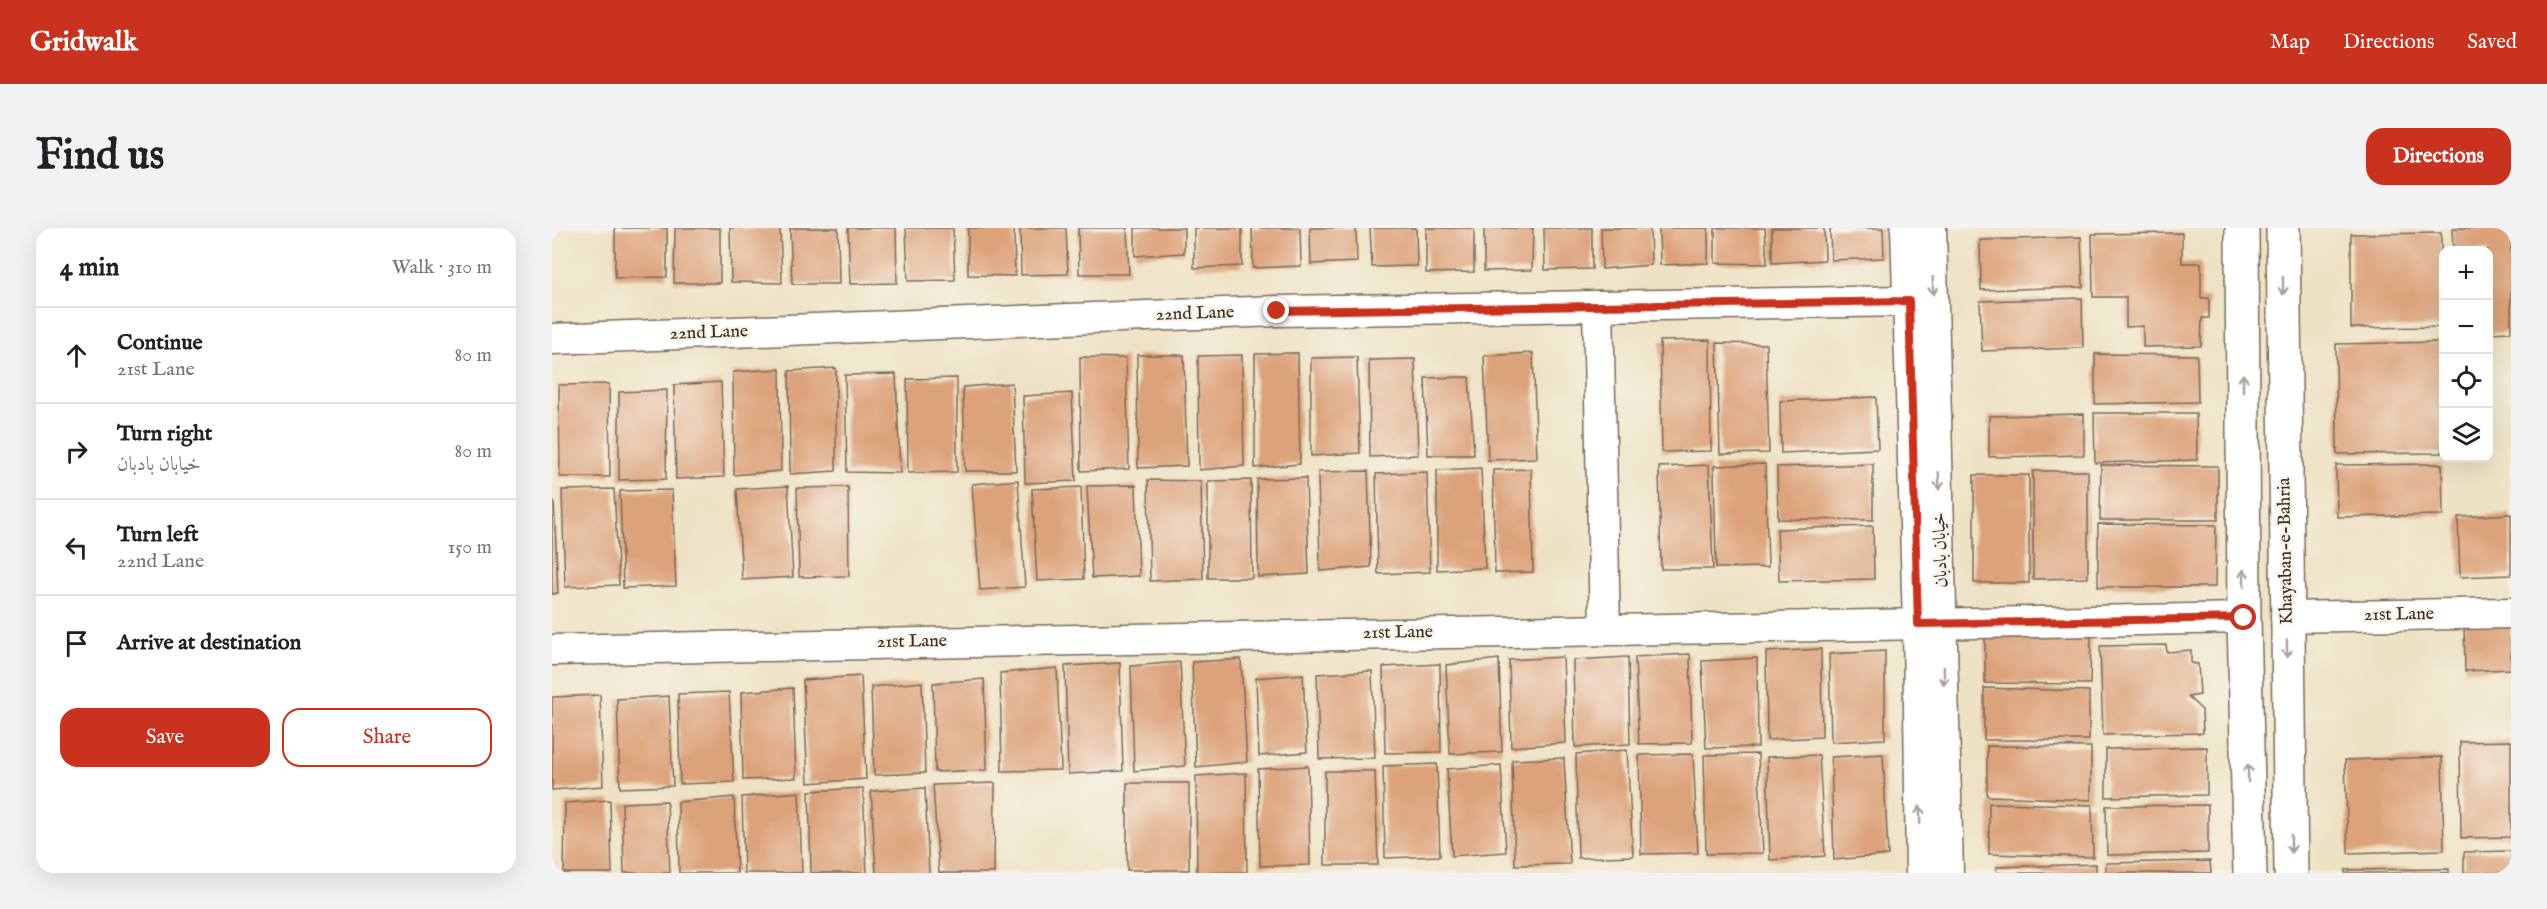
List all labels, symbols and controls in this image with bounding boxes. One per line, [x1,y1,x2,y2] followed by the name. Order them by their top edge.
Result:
[30,25,138,60] text: Gridwalk
[2270,29,2310,56] text: Map
[2343,29,2434,56] text: Directions
[2467,29,2517,56] text: Saved
[2366,128,2511,185] button: Directions
[36,130,164,183] text: Find us
[2439,246,2493,462] map controls
[2439,246,2493,300] button: +
[60,251,119,284] text: 4 min
[392,255,492,280] text: Walk · 310 m
[1927,276,1938,296] one-way arrow
[2277,276,2289,296] one-way arrow
[1263,297,1289,323] route end
[2439,300,2493,354] button: −
[1155,301,1235,327] street label: 22nd Lane
[669,320,749,346] street label: 22nd Lane
[117,329,203,357] text: Continue
[60,339,93,372] icon: ahead
[455,343,492,368] text: 80 m
[2439,354,2493,408] button: locate
[117,357,195,382] text: 21st Lane
[2237,373,2249,393] one-way arrow
[2439,408,2493,462] button: layers
[117,420,212,448] text: Turn right
[60,435,93,468] icon: right
[455,439,492,464] text: 80 m
[117,452,201,477] text: خیابان بادبان
[1933,471,1944,491] one-way arrow
[2273,477,2299,625] street label: Khayaban-e-Bahria
[1928,512,1954,588] street label: خیابان بادبان
[117,521,199,549] text: Turn left
[60,531,93,564] icon: left
[448,535,492,560] text: 150 m
[117,549,204,574] text: 22nd Lane
[2238,568,2250,588] one-way arrow
[2364,603,2434,627] street label: 21st Lane
[2230,604,2256,630] route start
[1363,621,1433,645] street label: 21st Lane
[60,627,93,660] icon: arrive
[117,629,301,657] text: Arrive at destination
[877,630,947,654] street label: 21st Lane
[2281,639,2293,659] one-way arrow
[1938,666,1950,686] one-way arrow
[60,708,270,767] button: Save
[282,708,492,767] button: Share
[2242,763,2254,783] one-way arrow
[1914,805,1926,825] one-way arrow
[2285,834,2296,854] one-way arrow

